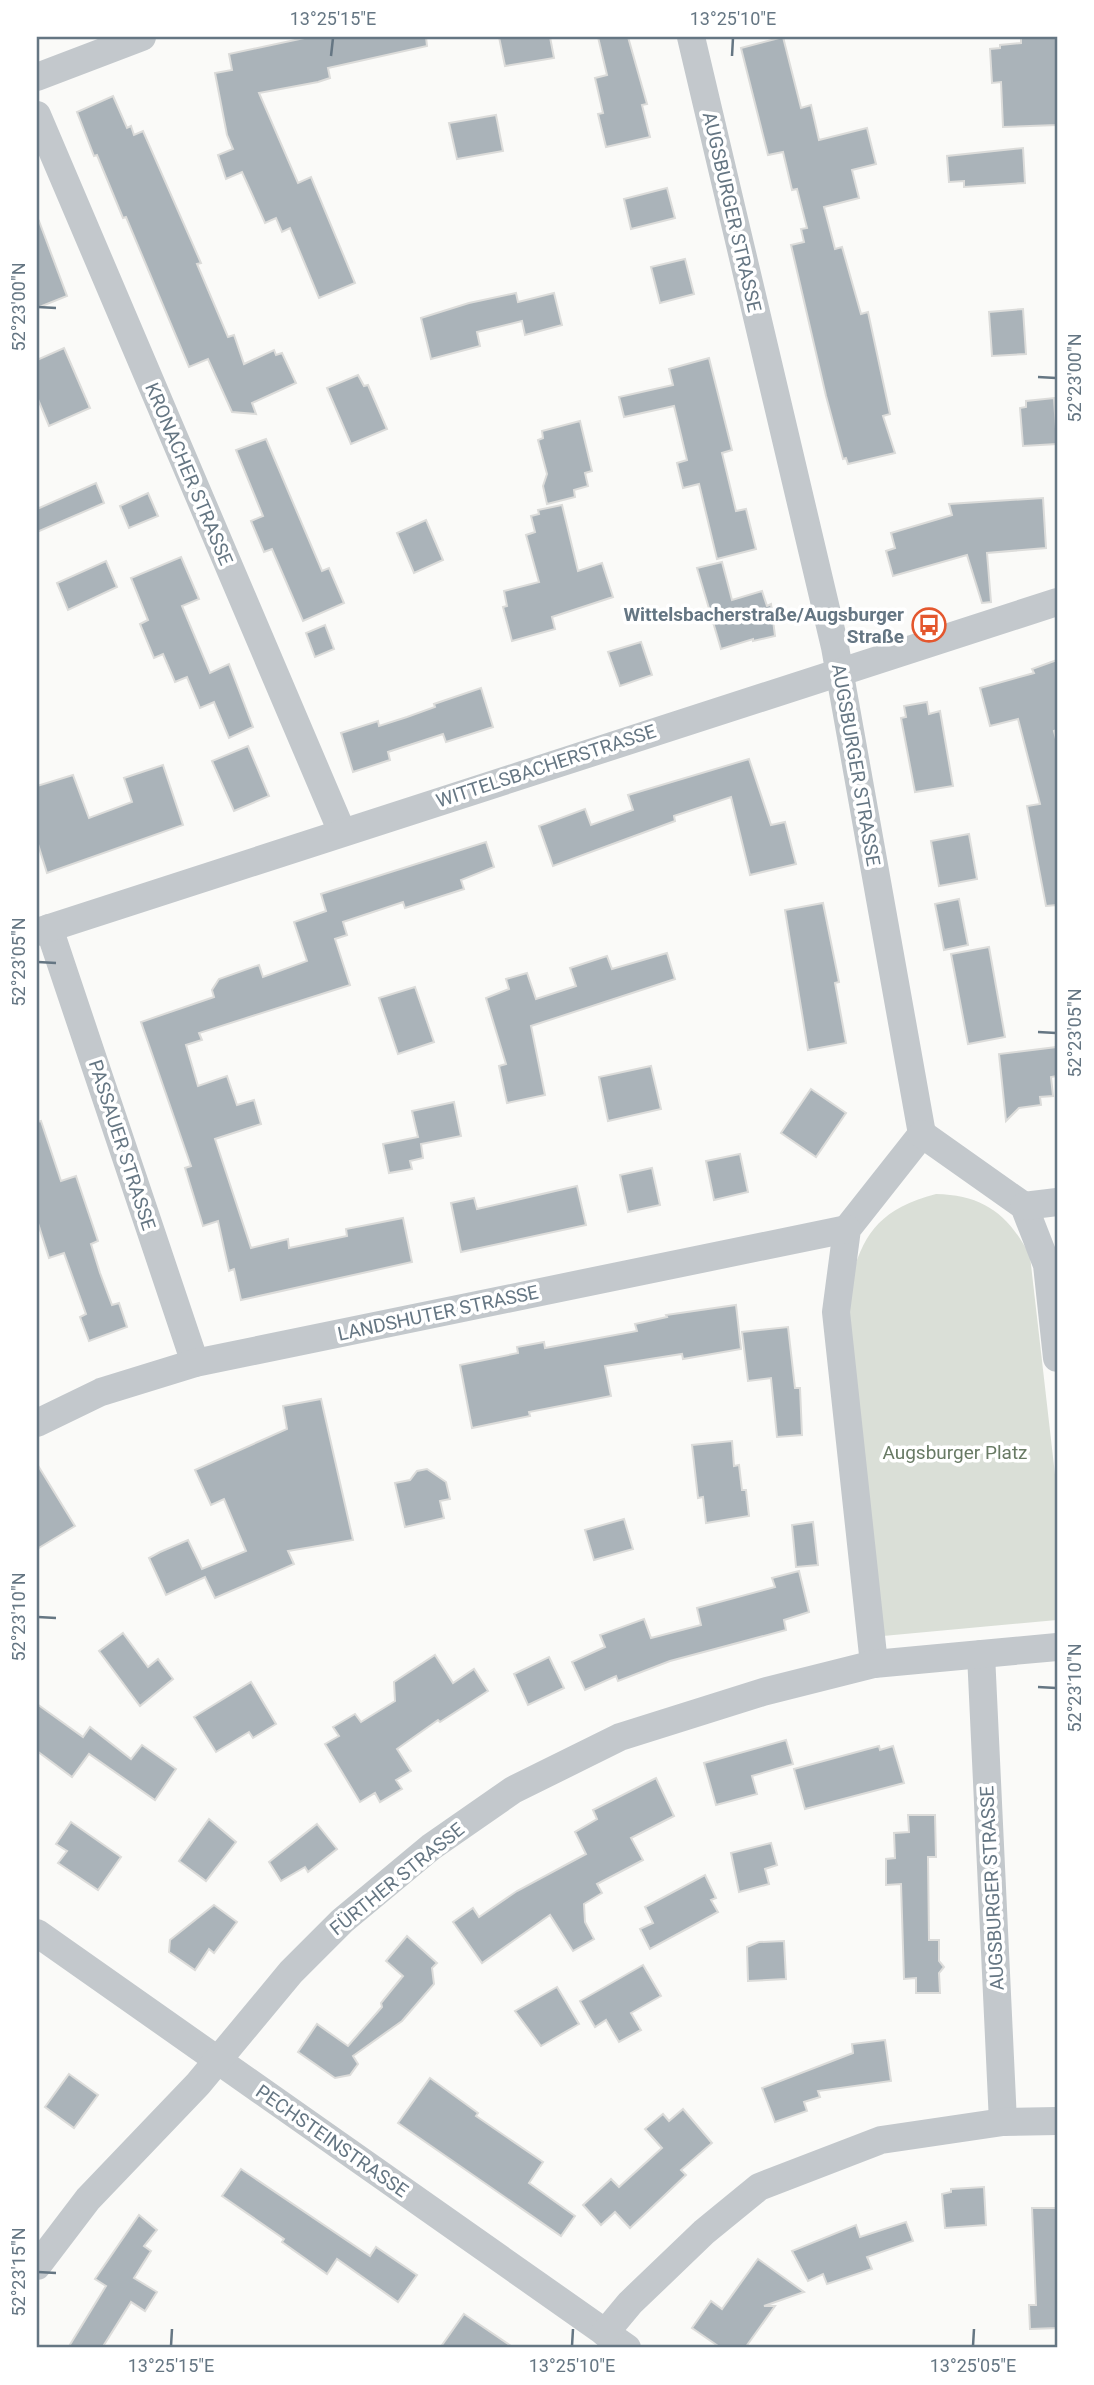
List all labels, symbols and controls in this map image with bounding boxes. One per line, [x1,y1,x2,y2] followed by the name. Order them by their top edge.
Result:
[290,8,376,29] text: 13°25'15"E
[690,8,776,29] text: 13°25'10"E
[698,110,766,315] street label: AUGSBURGER STRASSE
[8,262,29,352] text: 52°23'00"N
[1064,333,1085,423] text: 52°23'00"N
[140,379,238,569] street label: KRONACHER STRASSE
[623,603,904,648] place label: Wittelsbacherstraße/Augsburger Straße
[910,606,948,644] bus stop icon: Wittelsbacherstraße/Augsburger Straße
[827,662,885,868] street label: AUGSBURGER STRASSE
[433,720,659,812] street label: WITTELSBACHERSTRASSE
[8,917,29,1007] text: 52°23'05"N
[1064,988,1085,1078] text: 52°23'05"N
[84,1057,160,1233] street label: PASSAUER STRASSE
[336,1280,541,1346] street label: LANDSHUTER STRASSE
[882,1441,1028,1464] park label: Augsburger Platz
[8,1572,29,1662] text: 52°23'10"N
[1064,1643,1085,1733] text: 52°23'10"N
[975,1785,1009,1991] street label: AUGSBURGER STRASSE
[325,1818,469,1940] street label: FÜRTHER STRASSE
[251,2080,413,2202] street label: PECHSTEINSTRASSE
[8,2227,29,2317] text: 52°23'15"N
[128,2355,214,2376] text: 13°25'15"E
[529,2355,615,2376] text: 13°25'10"E
[930,2355,1016,2376] text: 13°25'05"E

